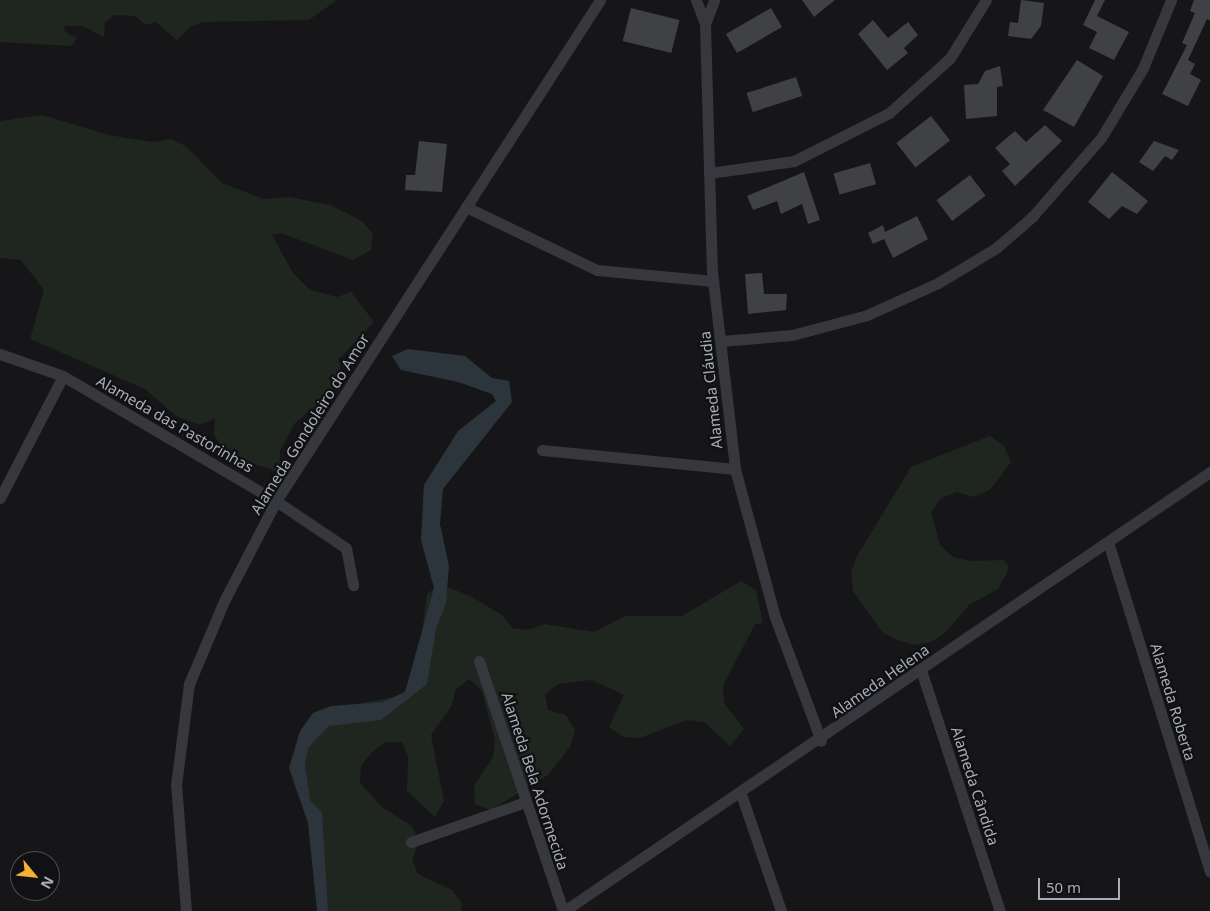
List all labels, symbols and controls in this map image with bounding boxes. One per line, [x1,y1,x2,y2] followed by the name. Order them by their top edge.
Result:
[247,330,373,518] street label: Alameda Gondoleiro do Amor
[696,330,726,450] street label: Alameda Cláudia
[93,372,257,476] street label: Alameda das Pastorinhas
[828,641,932,721] street label: Alameda Helena
[1147,641,1199,763] street label: Alameda Roberta
[498,690,572,872] street label: Alameda Bela Adormecida
[947,724,1003,848] street label: Alameda Cândida
[10,851,60,901] north arrow
[1040,868,1122,900] scale bar
[37,873,59,892] text: N
[1046,877,1081,897] text: 50 m

